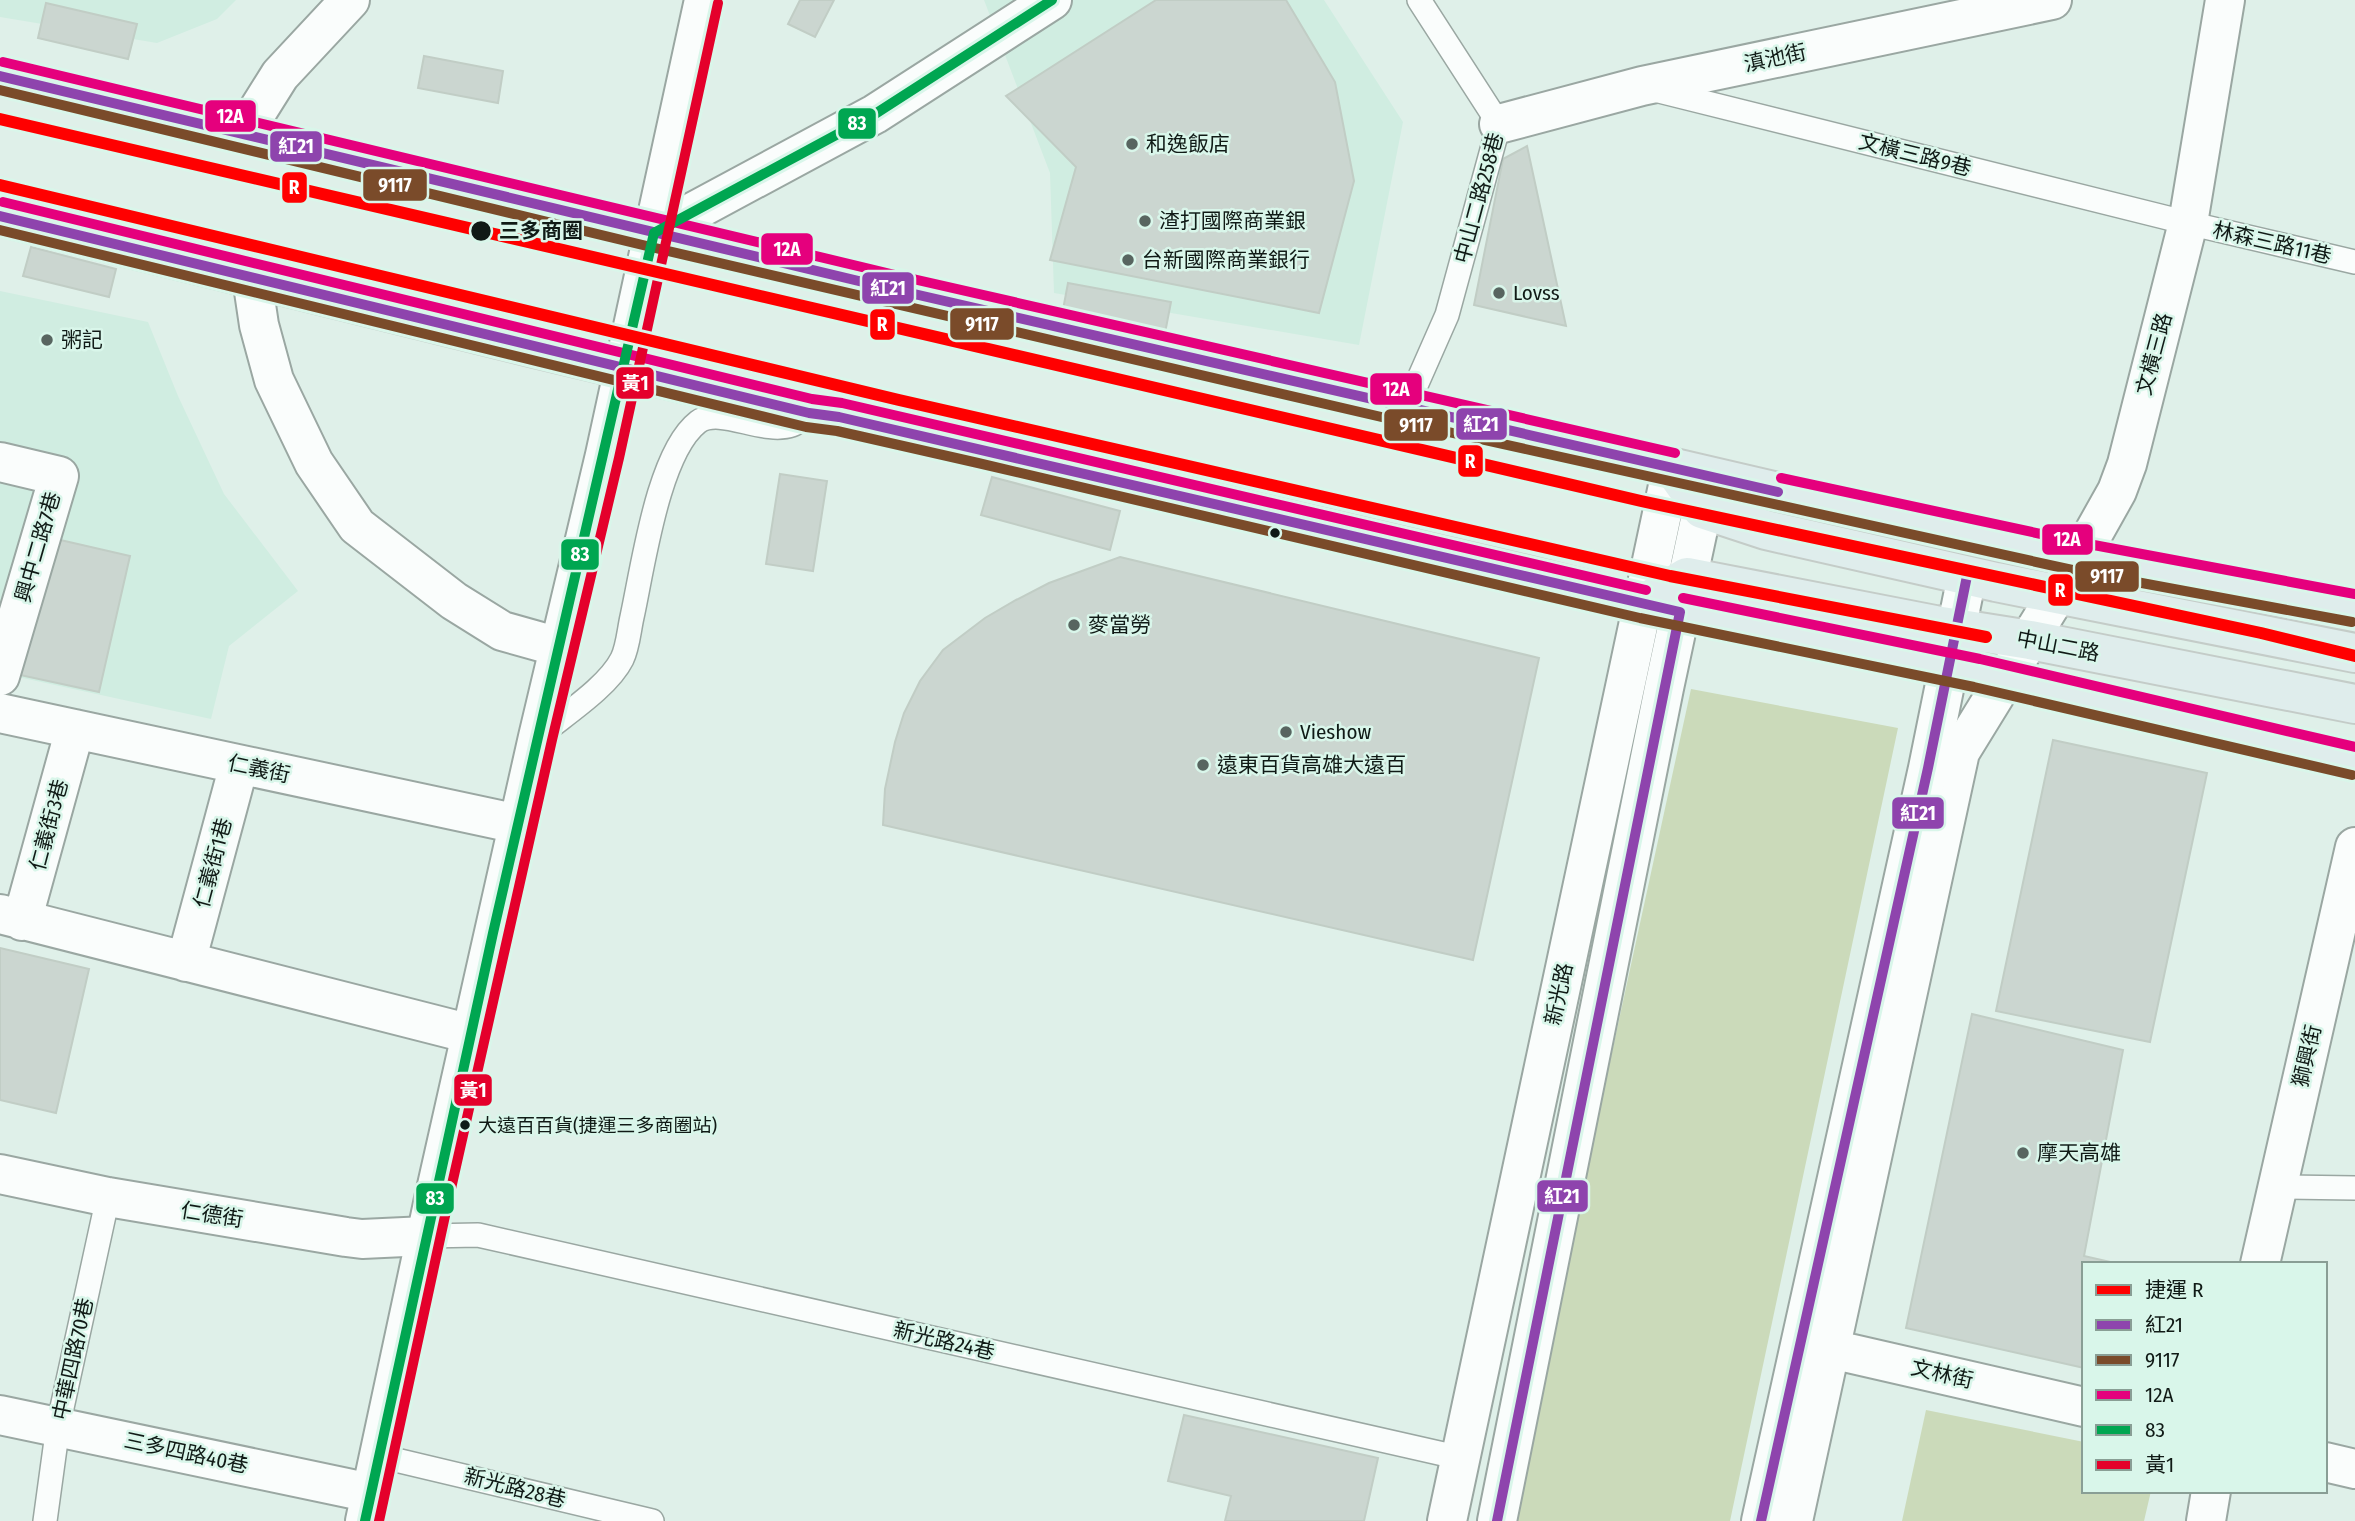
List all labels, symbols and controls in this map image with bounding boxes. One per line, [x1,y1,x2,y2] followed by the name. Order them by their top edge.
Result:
[1741,39,1809,77] street label: 滇池街
[204,99,257,133] line badge: 12A
[216,105,244,128] text: 12A
[837,107,877,140] line badge: 83
[847,112,867,135] text: 83
[1856,128,1974,182] street label: 文橫三路9巷
[269,130,323,163] line badge: 紅21
[1449,130,1509,266] street label: 中山二路258巷
[1146,131,1230,157] place label: 和逸飯店
[278,135,314,158] text: 紅21
[1124,136,1140,152] marker: 和逸飯店
[362,168,428,202] line badge: 9117
[281,171,308,204] line badge: R
[378,174,412,197] text: 9117
[289,176,300,199] text: R
[1159,208,1306,234] place label: 渣打國際商業銀
[1137,213,1153,229] marker: 渣打國際商業銀
[2210,217,2334,269] street label: 林森三路11巷
[499,218,583,244] place label: 三多商圈
[469,219,493,243] marker: 三多商圈
[760,232,814,266] line badge: 12A
[773,238,801,261] text: 12A
[1142,247,1310,273] place label: 台新國際商業銀行
[1120,252,1136,268] marker: 台新國際商業銀行
[861,271,915,305] line badge: 紅21
[870,277,906,300] text: 紅21
[1513,280,1560,306] place label: Lovss
[1491,285,1507,301] marker: Lovss
[949,307,1015,341] line badge: 9117
[869,308,896,341] line badge: R
[2131,310,2177,398] street label: 文橫三路
[877,313,888,336] text: R
[965,313,999,336] text: 9117
[61,327,103,353] place label: 粥記
[39,332,55,348] marker: 粥記
[615,366,655,400] line badge: 黃1
[621,372,649,395] text: 黃1
[1369,372,1423,406] line badge: 12A
[1382,378,1410,401] text: 12A
[1455,407,1508,441] line badge: 紅21
[1383,408,1449,442] line badge: 9117
[1463,413,1499,436] text: 紅21
[1399,414,1433,437] text: 9117
[1457,444,1484,478] line badge: R
[1465,450,1476,473] text: R
[10,489,66,605] street label: 興中二路7巷
[2041,523,2094,556] line badge: 12A
[1268,526,1282,540] unlabelled marker
[2053,528,2081,551] text: 12A
[560,538,600,571] line badge: 83
[570,543,590,566] text: 83
[2074,560,2140,593] line badge: 9117
[2090,565,2124,588] text: 9117
[2047,573,2074,607] line badge: R
[2055,579,2066,602] text: R
[1088,612,1151,638] place label: 麥當勞
[1066,617,1082,633] marker: 麥當勞
[2014,625,2102,667] street label: 中山二路
[1300,719,1371,745] place label: Vieshow
[1278,724,1294,740] marker: Vieshow
[225,750,293,788] street label: 仁義街
[1217,752,1406,778] place label: 遠東百貨高雄大遠百
[1195,757,1211,773] marker: 遠東百貨高雄大遠百
[24,776,74,874] street label: 仁義街3巷
[1891,796,1945,830] line badge: 紅21
[1900,802,1936,825] text: 紅21
[189,815,237,911] street label: 仁義街1巷
[1540,960,1578,1028] street label: 新光路
[2287,1022,2327,1090] street label: 獅興街
[453,1073,493,1107] line badge: 黃1
[459,1079,487,1102] text: 黃1
[478,1114,717,1137] place label: 大遠百百貨(捷運三多商圈站)
[458,1118,472,1132] marker: 大遠百百貨(捷運三多商圈站)
[2037,1140,2121,1166] place label: 摩天高雄
[2015,1145,2031,1161] marker: 摩天高雄
[1536,1179,1589,1213] line badge: 紅21
[415,1182,455,1215] line badge: 83
[1544,1185,1580,1208] text: 紅21
[425,1187,445,1210] text: 83
[179,1197,245,1233] street label: 仁德街
[2082,1262,2327,1493] legend
[2145,1277,2204,1303] text: 捷運 R
[47,1296,99,1422] street label: 中華四路70巷
[2145,1312,2183,1338] text: 紅21
[891,1317,997,1365] street label: 新光路24巷
[2145,1347,2179,1373] text: 9117
[1908,1354,1976,1394] street label: 文林街
[2145,1382,2174,1408] text: 12A
[2145,1417,2165,1443] text: 83
[122,1427,250,1479] street label: 三多四路40巷
[2145,1452,2174,1478] text: 黃1
[462,1463,568,1513] street label: 新光路28巷

